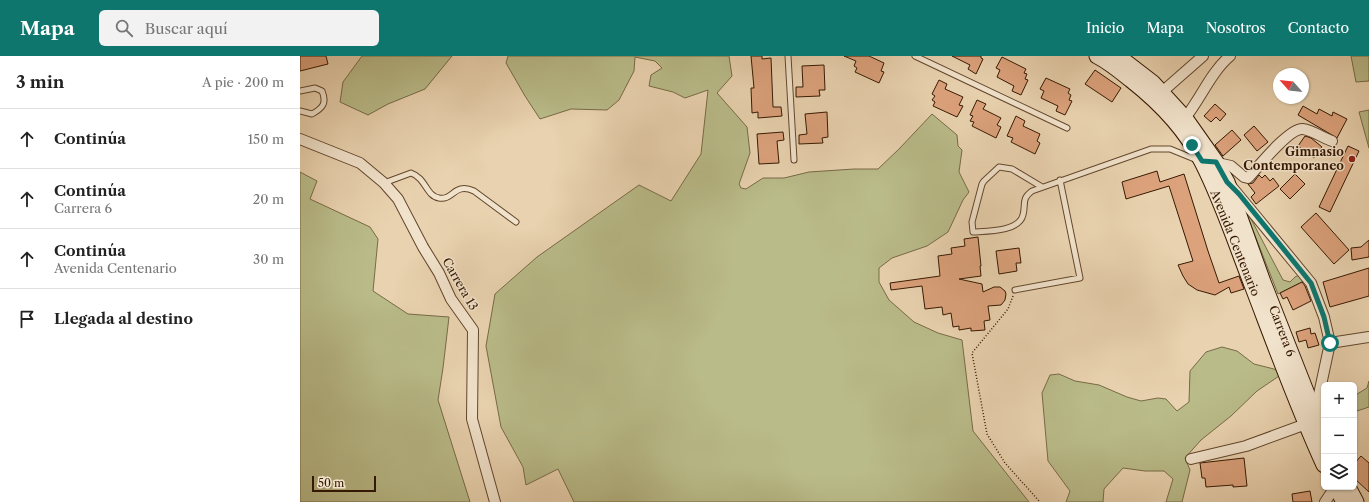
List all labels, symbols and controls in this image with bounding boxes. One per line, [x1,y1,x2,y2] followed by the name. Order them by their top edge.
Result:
[99,10,379,46] search box
[20,17,75,40] text: Mapa
[113,17,135,39] icon: search
[145,19,228,38] text: Buscar aquí
[1086,19,1124,37] text: Inicio
[1146,19,1184,37] text: Mapa
[1206,19,1266,37] text: Nosotros
[1288,19,1349,37] text: Contacto
[1273,68,1309,104] north arrow
[16,72,65,92] text: 3 min
[202,74,284,90] text: A pie · 200 m
[16,128,38,150] icon: ahead
[54,129,126,148] text: Continúa
[248,131,284,147] text: 150 m
[1183,136,1201,154] route end
[1243,144,1344,173] place label: Gimnasio Contemporaneo
[1347,154,1357,164] marker: Gimnasio Contemporaneo
[54,181,126,200] text: Continúa
[1207,187,1264,298] street label: Avenida Centenario
[16,188,38,210] icon: ahead
[253,191,284,207] text: 20 m
[54,200,112,216] text: Carrera 6
[54,241,126,260] text: Continúa
[16,248,38,270] icon: ahead
[253,251,284,267] text: 30 m
[439,255,482,313] street label: Carrera 13
[54,260,177,276] text: Avenida Centenario
[1266,303,1299,359] street label: Carrera 6
[16,308,38,330] icon: arrive
[54,309,193,328] text: Llegada al destino
[1321,334,1339,352] route start
[1321,382,1357,490] map controls
[1321,382,1357,418] button: +
[1321,418,1357,454] button: −
[1321,454,1357,490] button: layers
[312,474,376,493] scale bar
[318,476,344,490] text: 50 m

